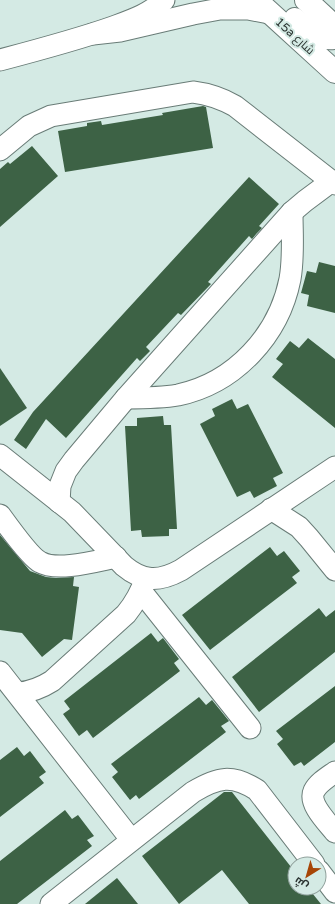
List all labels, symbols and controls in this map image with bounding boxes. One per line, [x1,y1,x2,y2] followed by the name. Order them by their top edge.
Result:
[272,15,318,58] street label: 15a شارع
[287,856,327,896] north arrow
[292,874,311,893] text: ش

